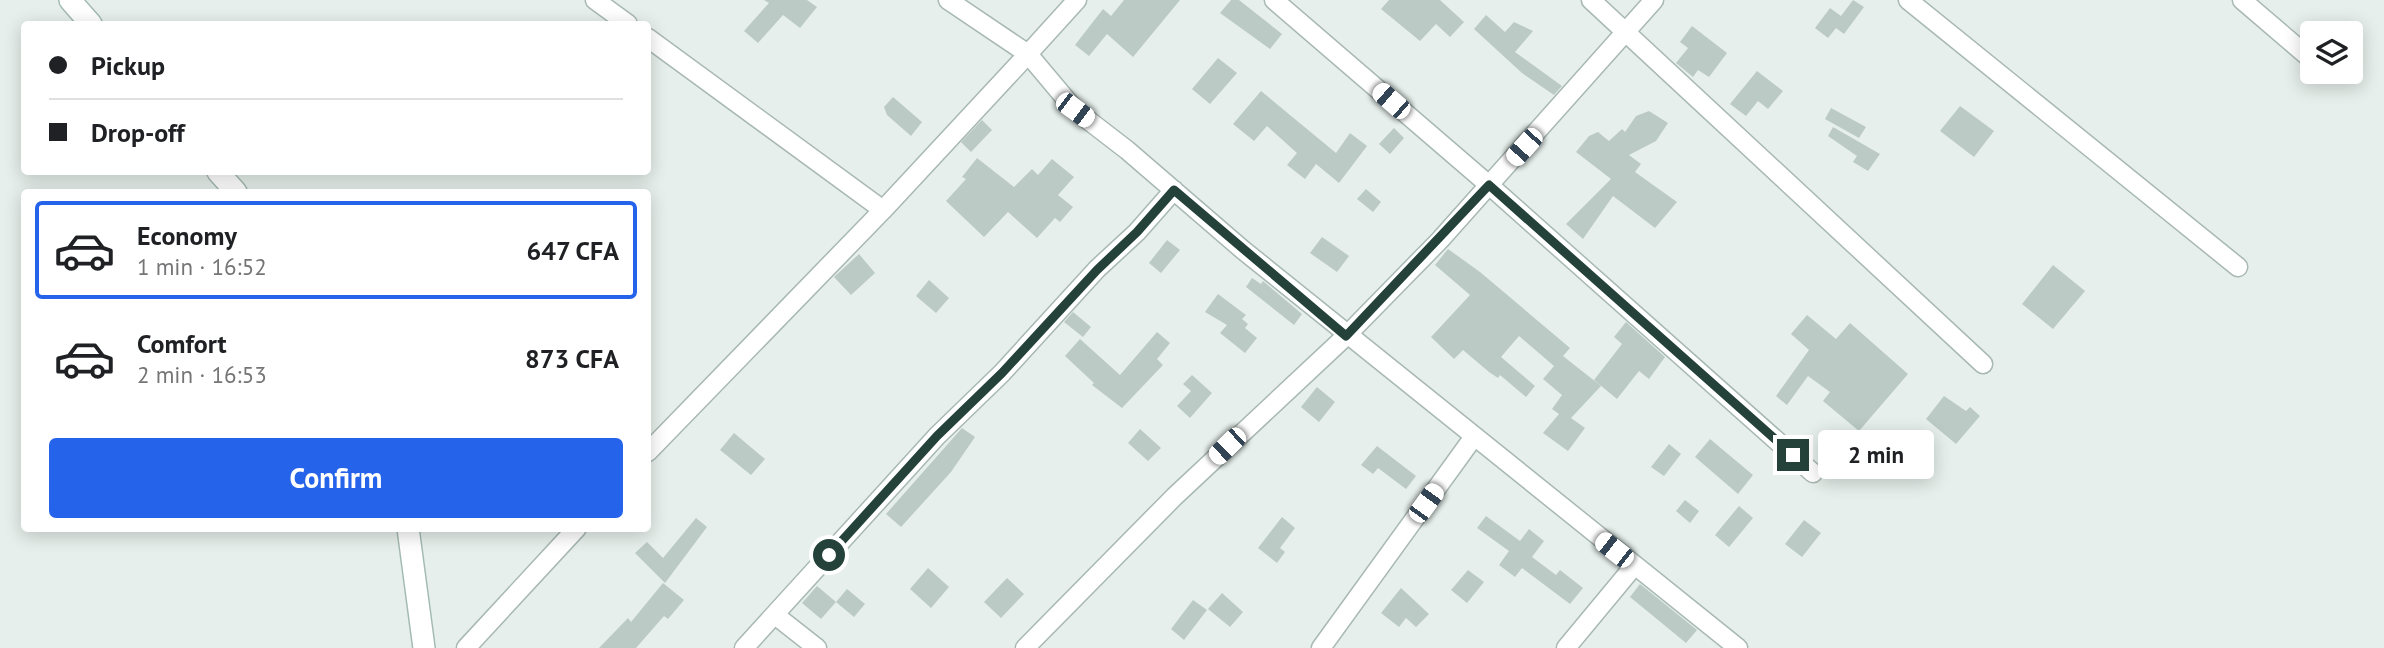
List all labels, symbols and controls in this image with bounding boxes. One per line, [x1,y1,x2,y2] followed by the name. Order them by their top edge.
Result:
[2300,21,2363,84] map controls
[2300,21,2363,84] button: layers
[91,49,165,82] text: Pickup
[1369,79,1414,123] car
[1052,89,1099,131] car
[91,116,185,149] text: Drop-off
[1503,124,1546,170] car
[53,219,116,282] icon: car
[137,219,237,252] text: Economy
[526,234,619,267] text: 647 CFA
[137,252,267,281] text: 1 min · 16:52
[53,327,116,390] icon: car
[137,327,227,360] text: Comfort
[525,342,619,375] text: 873 CFA
[137,360,267,389] text: 2 min · 16:53
[1205,424,1250,468] car
[1818,430,1933,480] callout: 2 min
[49,438,623,518] button: Confirm
[1777,439,1809,471] route end
[1848,440,1904,469] text: 2 min
[1406,480,1447,526] car
[1591,529,1638,571] car
[813,539,845,571] route start

